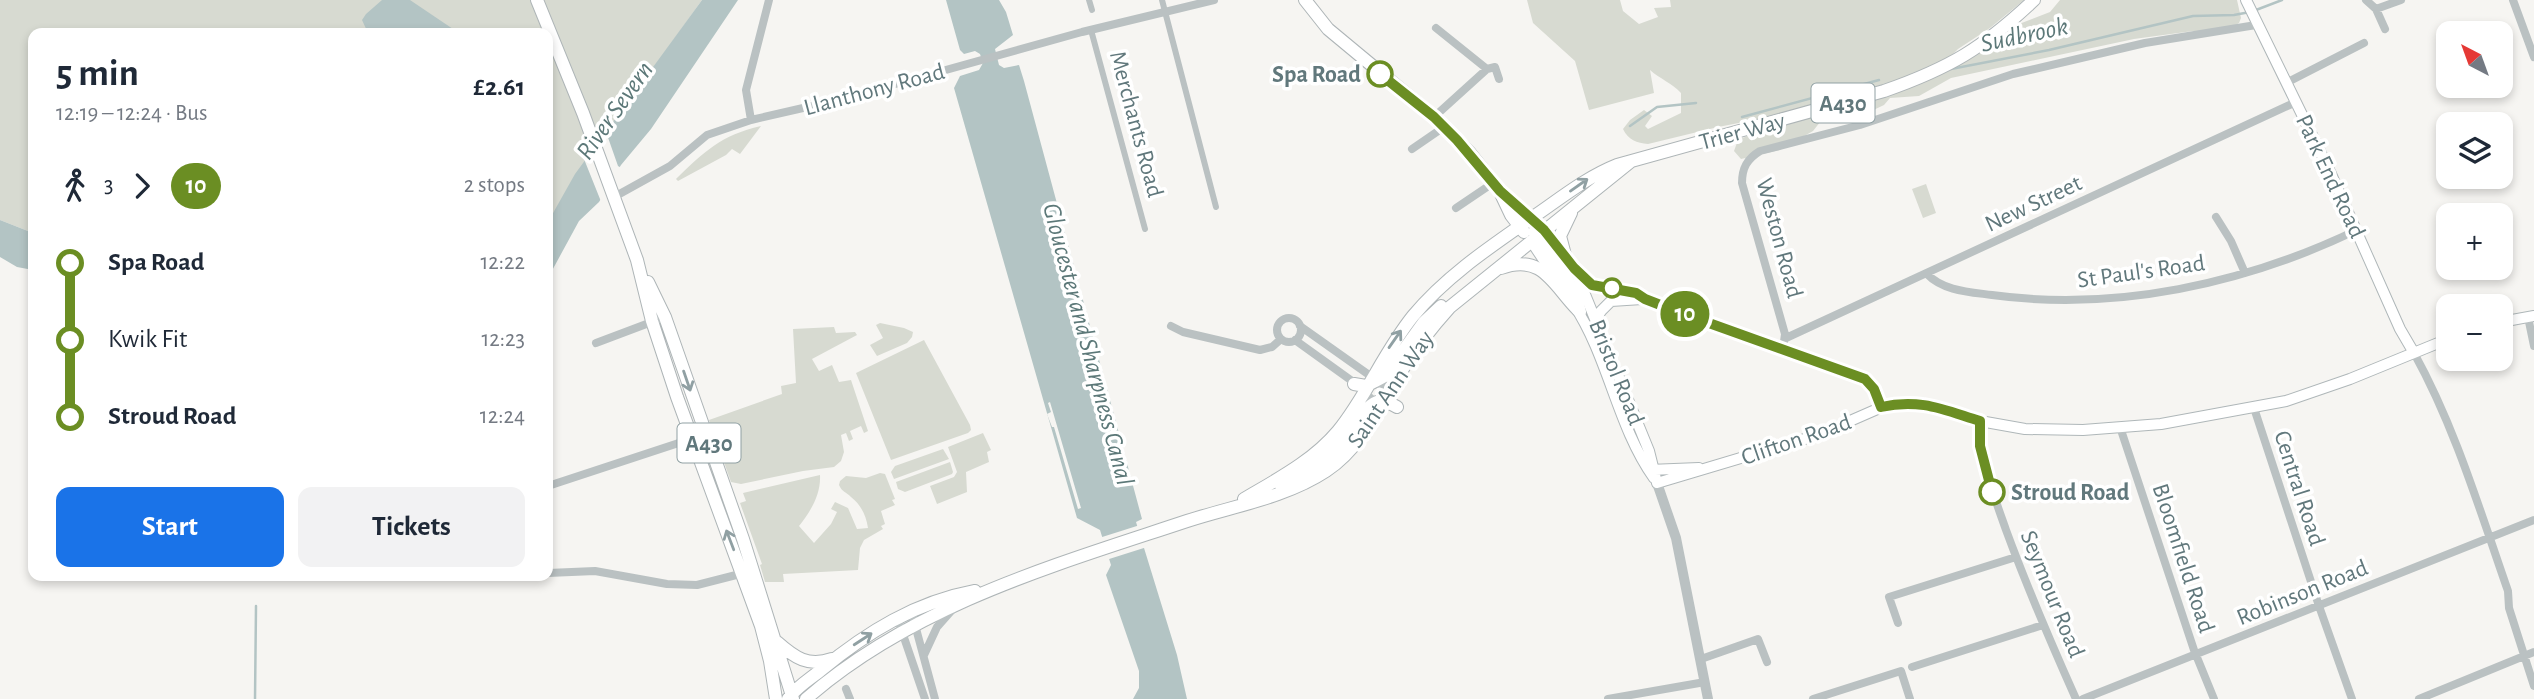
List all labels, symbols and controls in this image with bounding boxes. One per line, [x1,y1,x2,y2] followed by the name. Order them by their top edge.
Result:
[1978,13,2070,57] water label: Sudbrook
[2436,21,2513,98] north arrow
[2436,21,2513,371] map controls
[1105,48,1167,200] street label: Merchants Road
[56,55,139,93] text: 5 min
[572,57,658,164] water label: River Severn
[801,60,947,120] street label: Llanthony Road
[1367,61,1393,87] marker: Spa Road
[1272,63,1361,87] place label: Spa Road
[473,74,525,100] text: £2.61
[1812,83,1874,122] road number: A430
[56,102,208,125] text: 12:19 – 12:24 · Bus
[1697,109,1788,155] street label: Trier Way
[2291,111,2369,242] street label: Park End Road
[2436,112,2513,189] button: layers
[56,167,94,205] icon: walk
[123,167,161,205] icon: forward
[1981,171,2086,237] street label: New Street
[104,174,113,197] text: 3
[185,174,207,198] text: 10
[464,174,525,197] text: 2 stops
[1751,176,1807,301] street label: Weston Road
[1569,178,1588,192] one-way arrow
[1038,200,1138,488] water label: Gloucester and Sharpness Canal
[2436,203,2513,280] button: +
[108,249,204,275] text: Spa Road
[480,251,525,274] text: 12:22
[2076,251,2206,293] street label: St Paul's Road
[1602,278,1622,298] unlabelled marker
[1654,291,1716,337] line badge: 10
[2436,294,2513,371] button: −
[1674,302,1696,326] text: 10
[1584,316,1648,429] street label: Bristol Road
[108,326,187,352] text: Kwik Fit
[1343,327,1439,452] street label: Saint Ann Way
[481,328,525,351] text: 12:23
[1388,330,1402,349] one-way arrow
[682,369,694,391] one-way arrow
[108,403,236,429] text: Stroud Road
[480,405,525,428] text: 12:24
[1738,410,1854,470] street label: Clifton Road
[678,424,740,462] road number: A430
[2269,428,2329,549] street label: Central Road
[1979,479,2005,505] marker: Stroud Road
[2011,481,2130,505] place label: Stroud Road
[2148,481,2218,636] street label: Bloomfield Road
[56,487,284,567] button: Start
[298,487,525,567] button: Tickets
[2016,527,2088,661] street label: Seymour Road
[722,529,735,551] one-way arrow
[2233,556,2371,630] street label: Robinson Road
[853,632,872,646] one-way arrow

